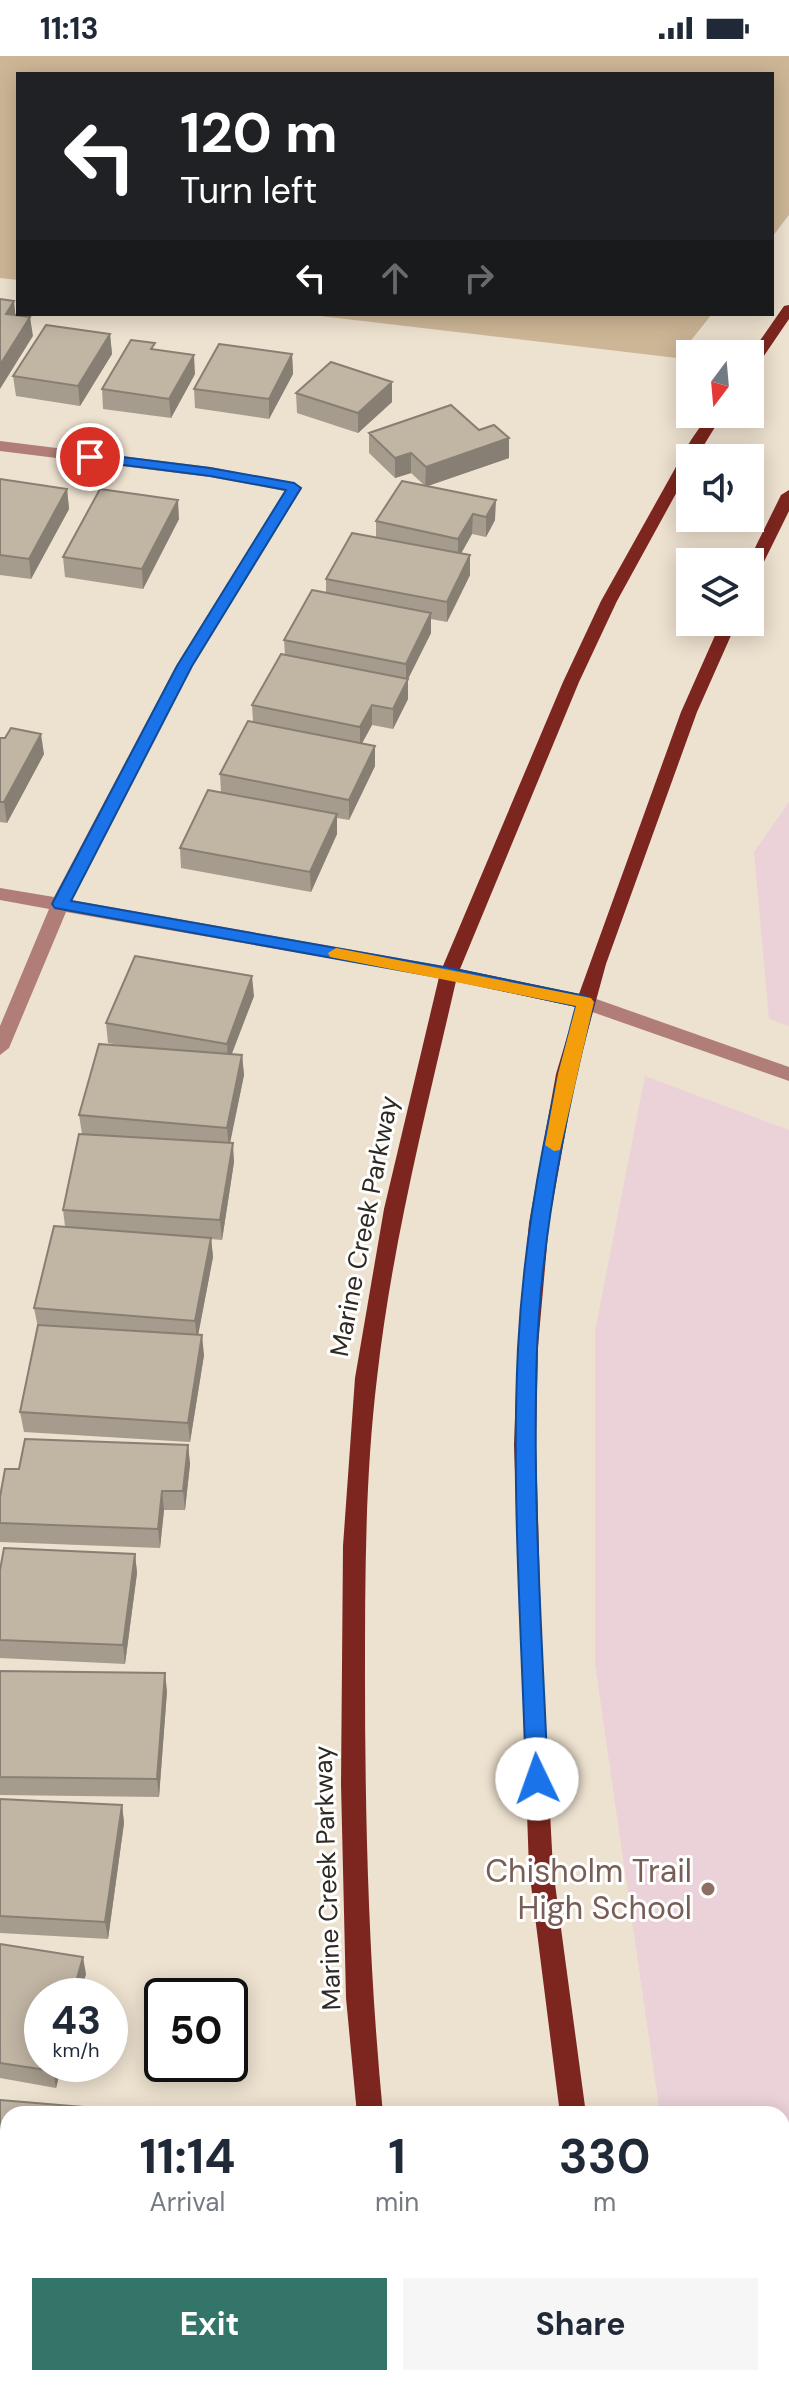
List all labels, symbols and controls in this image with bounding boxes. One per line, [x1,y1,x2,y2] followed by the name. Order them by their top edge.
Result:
[40,9,98,48] text: 11:13
[180,96,338,169] text: 120 m
[48,104,152,208] icon: left
[180,167,317,214] text: Turn left
[289,256,333,300] icon: left
[373,256,417,300] icon: ahead
[457,256,501,300] icon: right
[676,340,764,428] north arrow
[676,340,764,636] map controls
[56,423,124,491] pin
[68,435,112,479] icon: arrive
[676,444,764,532] button: sound
[676,548,764,636] button: layers
[322,1093,406,1359] street label: Marine Creek Parkway
[495,1737,579,1821] position arrow
[305,1745,349,2011] street label: Marine Creek Parkway
[485,1850,692,1929] place label: Chisholm Trail High School
[699,1880,717,1898] marker: Chisholm Trail High School
[144,1978,248,2082] speed limit sign: 50
[51,1994,101,2046] text: 43
[52,2037,100,2063] text: km/h
[140,2125,235,2188] text: 11:14
[388,2125,406,2188] text: 1
[559,2125,650,2188] text: 330
[150,2185,225,2219] text: Arrival
[375,2185,419,2219] text: min
[593,2185,616,2219] text: m
[32,2278,387,2370] button: Exit
[403,2278,758,2370] button: Share

